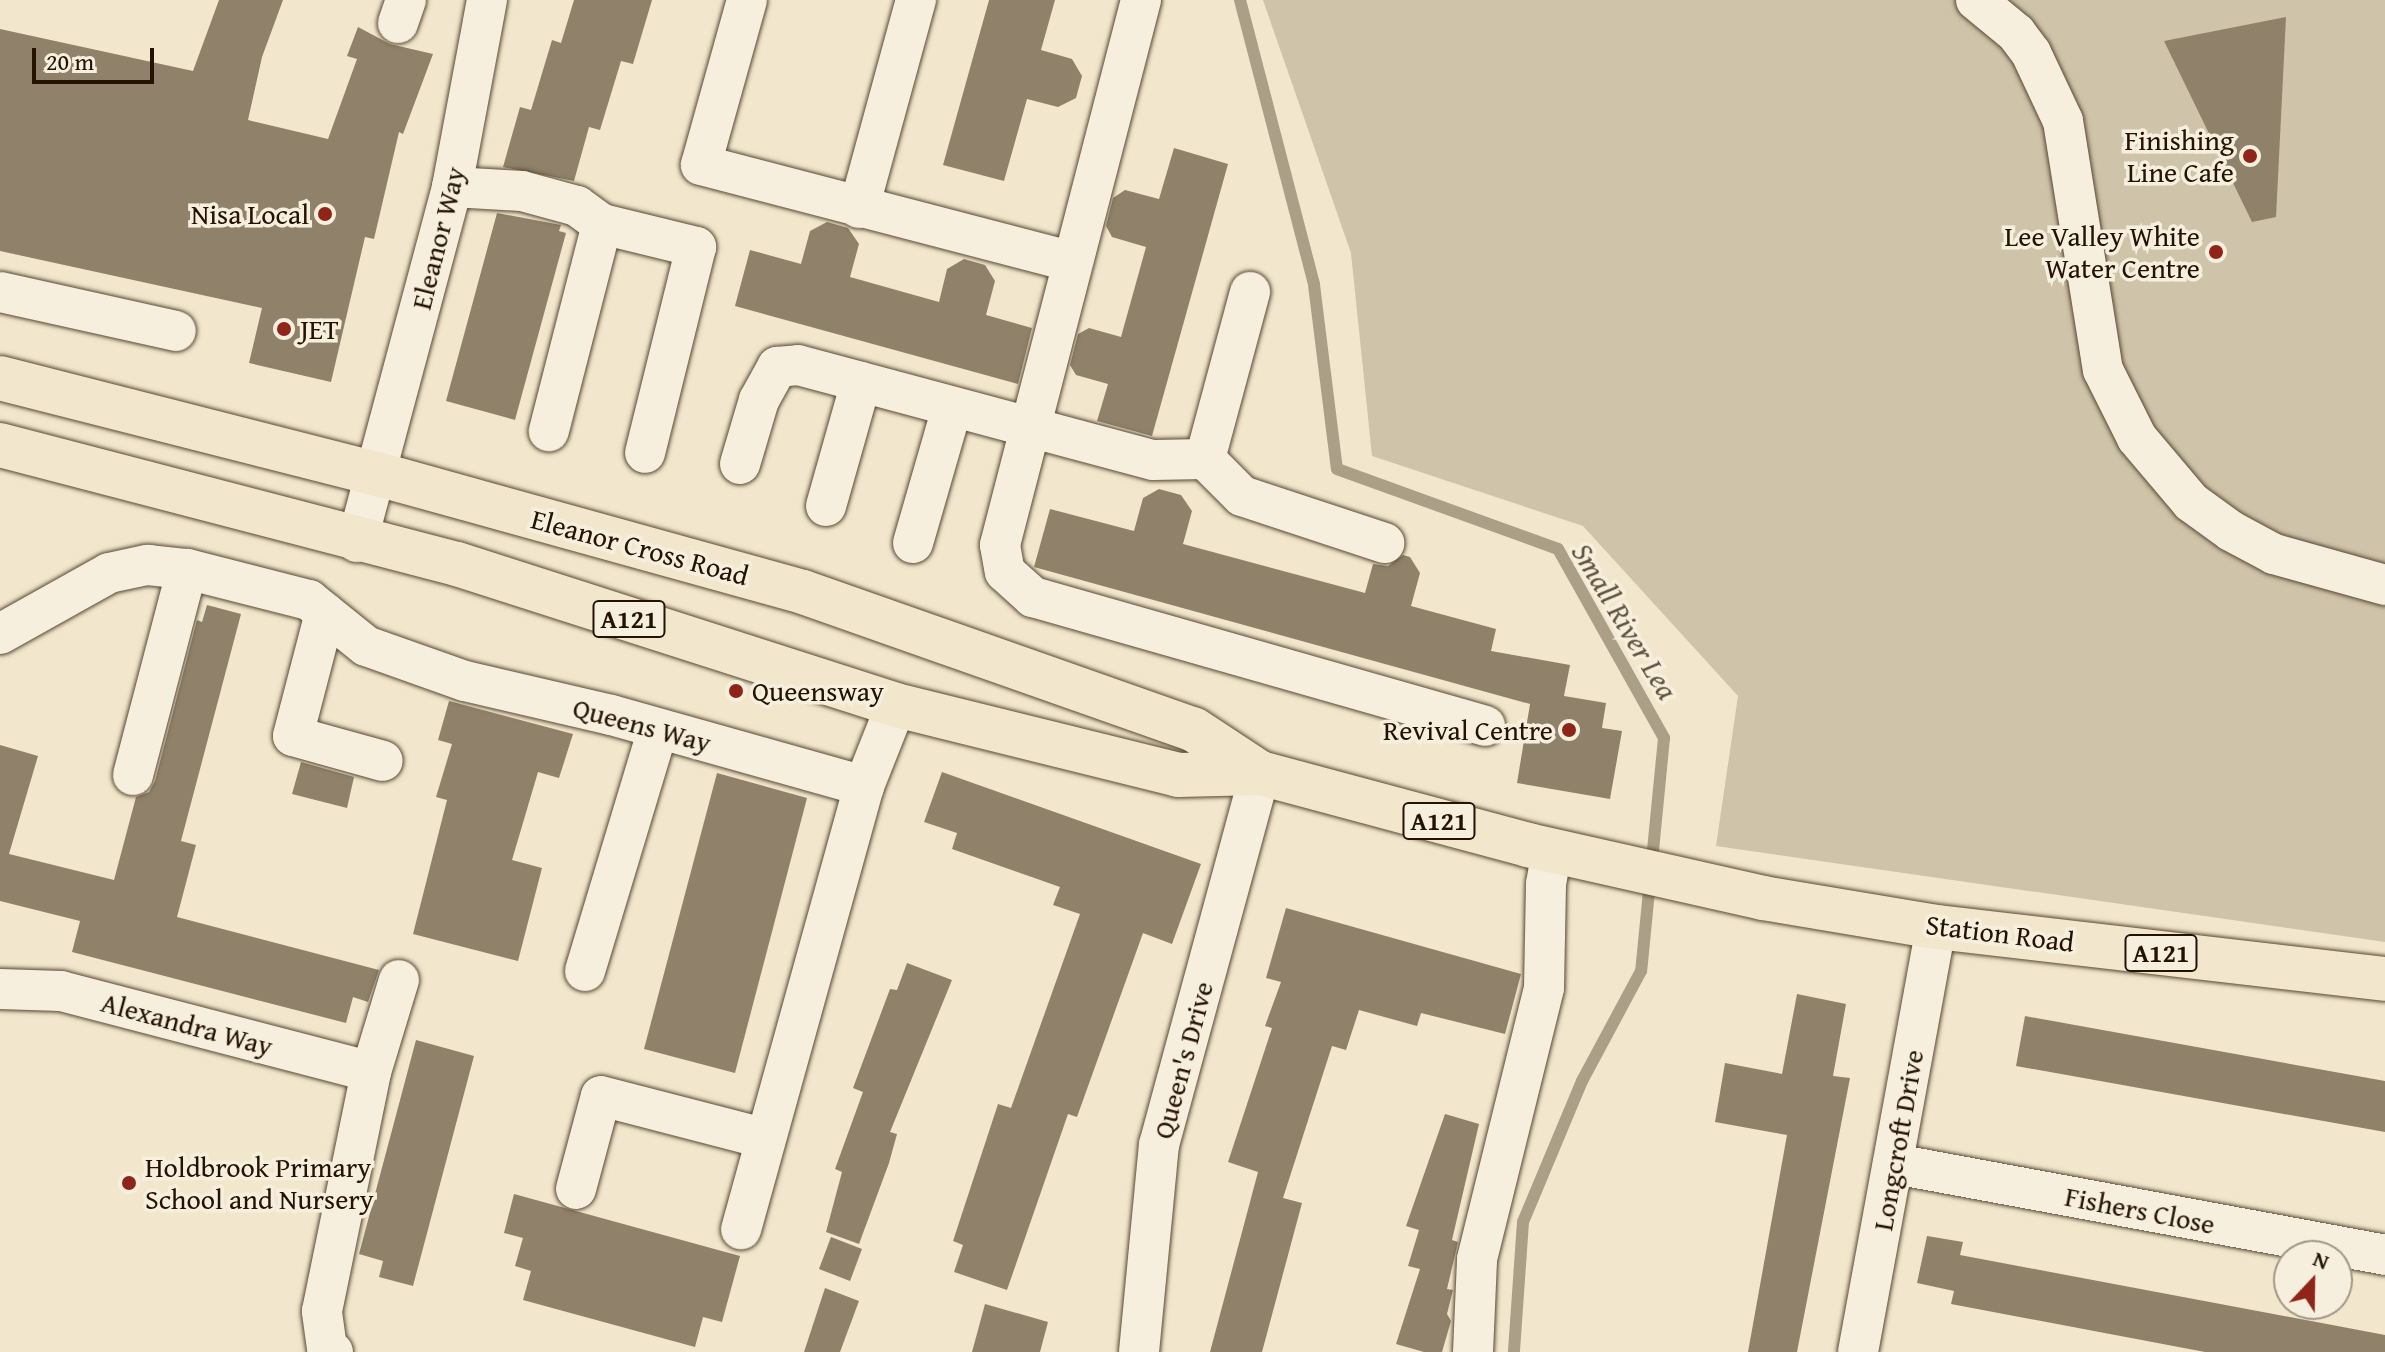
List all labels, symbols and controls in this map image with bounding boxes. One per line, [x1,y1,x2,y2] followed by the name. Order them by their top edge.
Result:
[36,32,158,82] scale bar
[46,44,94,79] text: 20 m
[2125,123,2234,189] place label: Finishing Line Cafe
[2241,147,2259,165] marker: Finishing Line Cafe
[404,163,472,313] street label: Eleanor Way
[191,197,309,231] place label: Nisa Local
[316,205,334,223] marker: Nisa Local
[2005,219,2200,285] place label: Lee Valley White Water Centre
[2207,243,2225,261] marker: Lee Valley White Water Centre
[300,312,339,346] place label: JET
[275,320,293,338] marker: JET
[528,502,752,592] street label: Eleanor Cross Road
[1564,536,1686,706] water label: Small River Lea
[591,597,667,641] road number: A121
[752,674,884,708] place label: Queensway
[727,682,745,700] marker: Queensway
[569,690,715,760] street label: Queens Way
[1383,713,1553,747] place label: Revival Centre
[1560,721,1578,739] marker: Revival Centre
[1401,799,1477,843] road number: A121
[1924,907,2076,959] street label: Station Road
[2123,931,2199,975] road number: A121
[1146,978,1220,1142] street label: Queen's Drive
[98,985,276,1063] street label: Alexandra Way
[1866,1047,1930,1233] street label: Longcroft Drive
[145,1150,374,1216] place label: Holdbrook Primary School and Nursery
[120,1174,138,1192] marker: Holdbrook Primary School and Nursery
[2062,1179,2218,1241] street label: Fishers Close
[2273,1240,2353,1320] north arrow
[2308,1242,2334,1277] text: N

